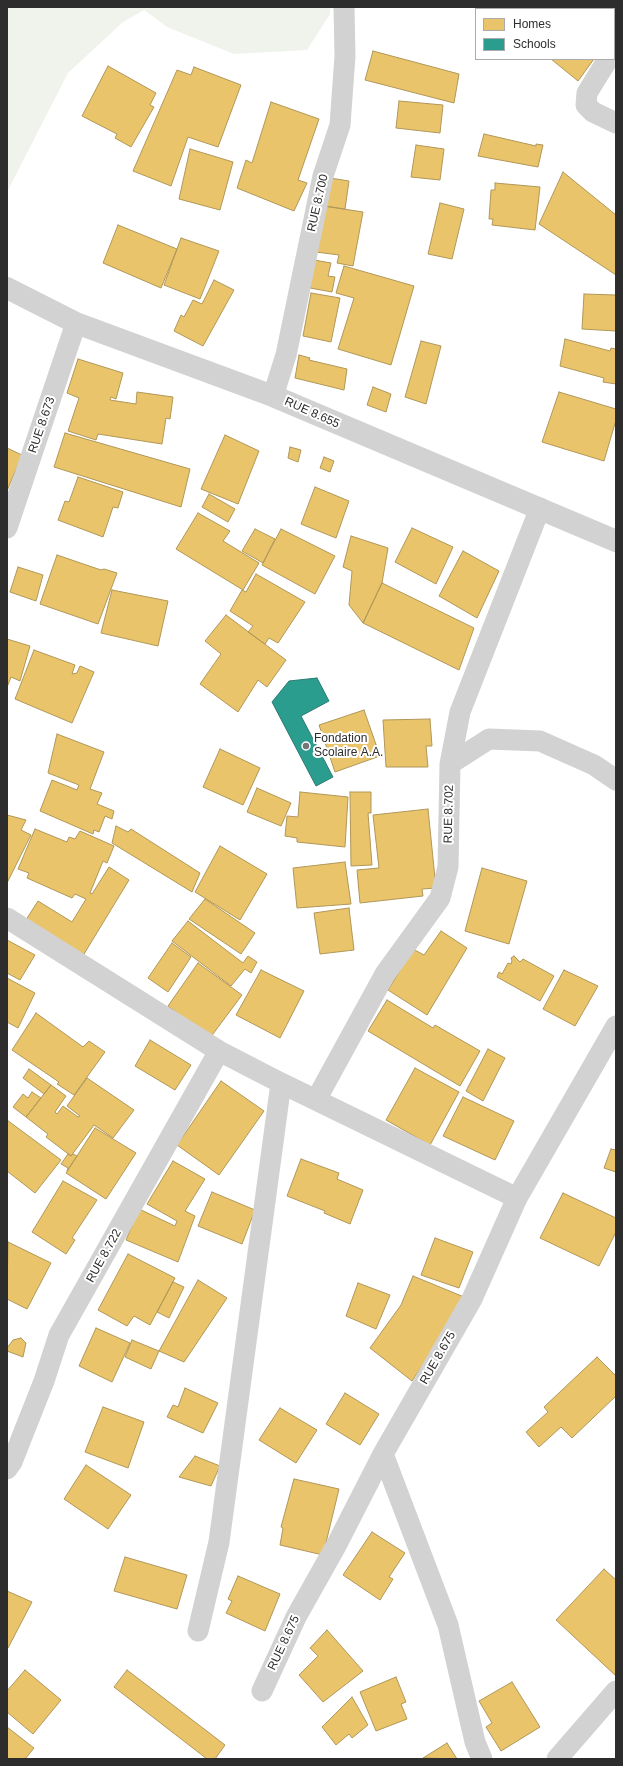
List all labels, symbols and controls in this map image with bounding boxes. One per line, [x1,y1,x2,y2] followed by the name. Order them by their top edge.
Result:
[475,8,615,60] legend
[513,17,551,31] text: Homes
[513,37,556,51] text: Schools
[304,173,332,233] street label: RUE 8.700
[282,394,342,432] street label: RUE 8.655
[26,395,58,455] street label: RUE 8.673
[314,732,383,760] place label: Fondation Scolaire A.A.
[301,741,311,751] marker: Fondation Scolaire A.A.
[441,785,457,843] street label: RUE 8.702
[83,1227,125,1285] street label: RUE 8.722
[417,1329,459,1387] street label: RUE 8.675
[265,1613,303,1673] street label: RUE 8.675

